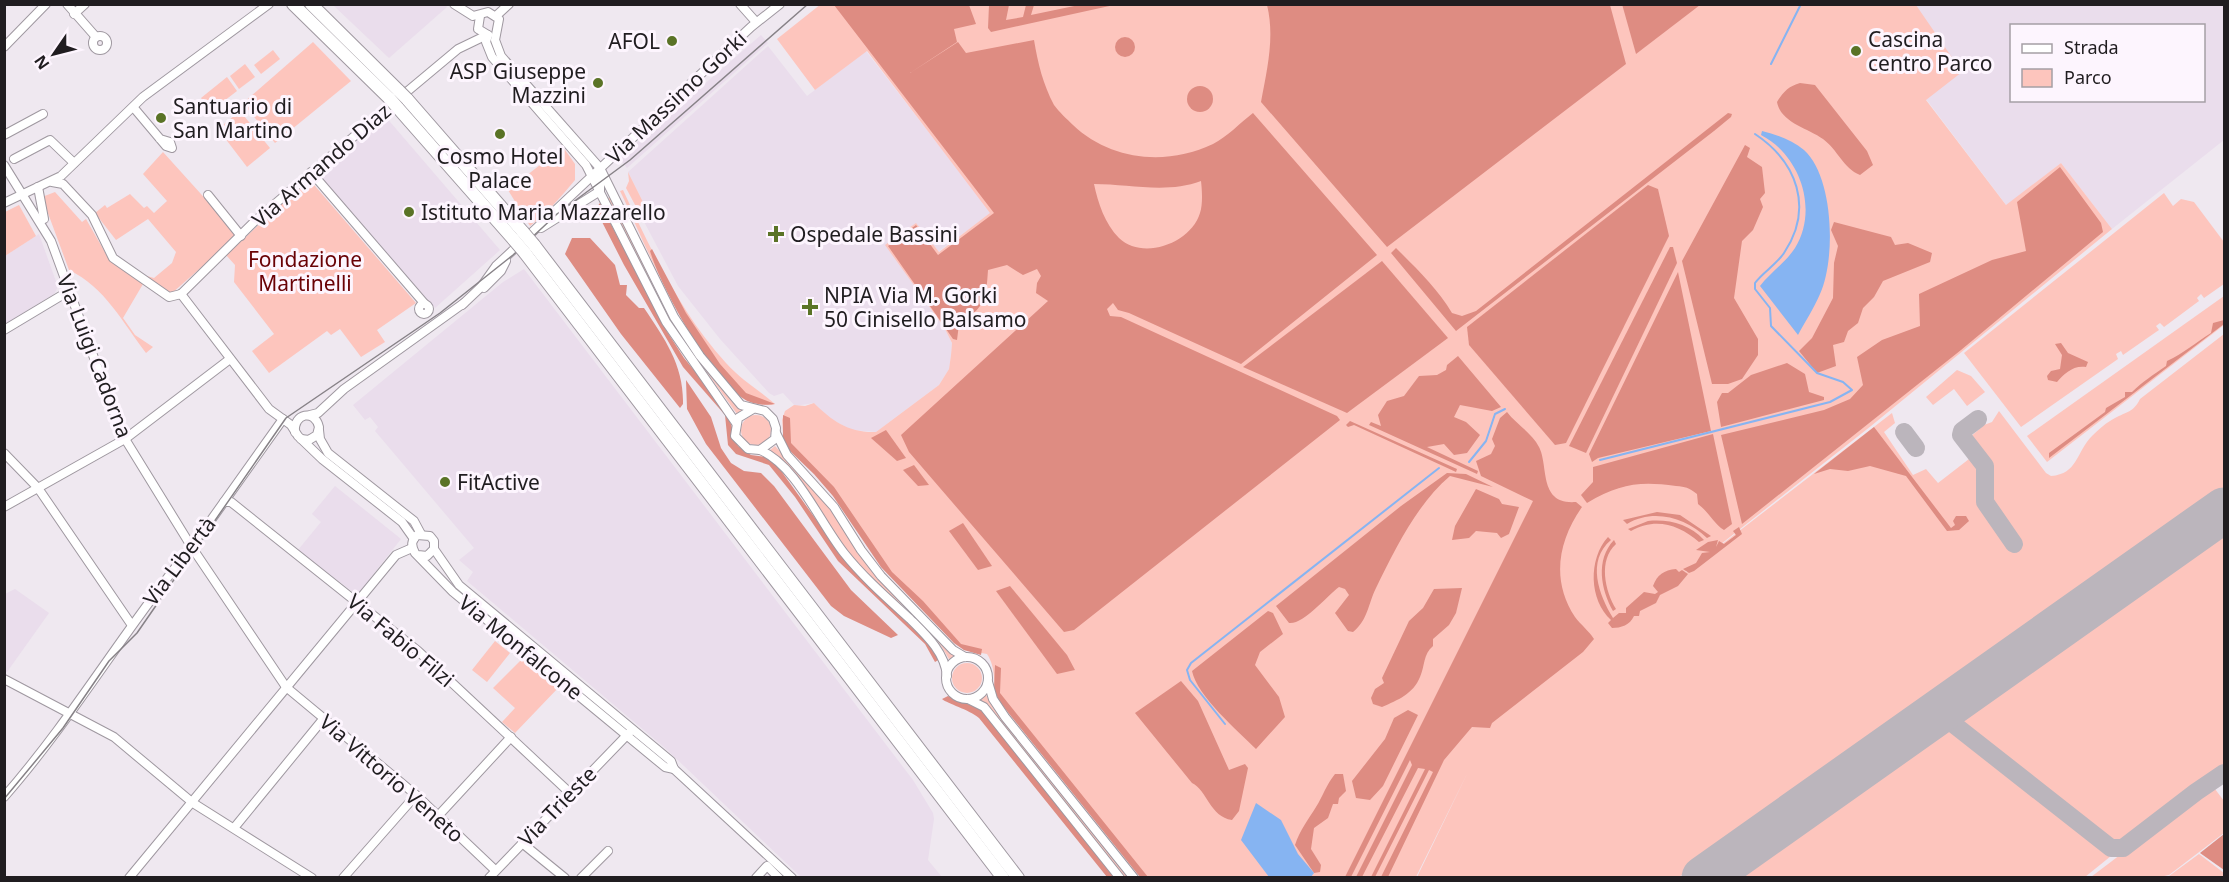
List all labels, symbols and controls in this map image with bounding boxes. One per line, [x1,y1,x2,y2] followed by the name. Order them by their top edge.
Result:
[24,24,84,84] north arrow
[600,24,752,170] street label: Via Massimo Gorki
[2010,24,2205,102] legend
[1868,25,1992,77] place label: Cascina centro Parco
[608,27,660,55] place label: AFOL
[665,34,679,48] marker: AFOL
[2064,35,2119,59] text: Strada
[1849,44,1863,58] marker: Cascina centro Parco
[29,51,54,74] text: N
[450,57,586,109] place label: ASP Giuseppe Mazzini
[2064,65,2112,89] text: Parco
[591,76,605,90] marker: ASP Giuseppe Mazzini
[173,92,293,144] place label: Santuario di San Martino
[246,97,396,233] street label: Via Armando Diaz
[154,111,168,125] marker: Santuario di San Martino
[493,127,507,141] marker: Cosmo Hotel Palace
[437,142,563,194] place label: Cosmo Hotel Palace
[421,198,666,226] place label: Istituto Maria Mazzarello
[402,205,416,219] marker: Istituto Maria Mazzarello
[790,220,958,248] place label: Ospedale Bassini
[767,225,785,243] marker: Ospedale Bassini
[248,245,362,297] park label: Fondazione Martinelli
[51,270,139,442] street label: Via Luigi Cadorna
[824,281,1027,333] place label: NPIA Via M. Gorki 50 Cinisello Balsamo
[801,298,819,316] marker: NPIA Via M. Gorki 50 Cinisello Balsamo
[457,468,540,496] place label: FitActive
[438,475,452,489] marker: FitActive
[136,511,222,611] street label: Via Libertà
[342,587,460,693] street label: Via Fabio Filzi
[453,588,589,706] street label: Via Monfalcone
[314,708,470,848] street label: Via Vittorio Veneto
[512,760,602,852] street label: Via Trieste

